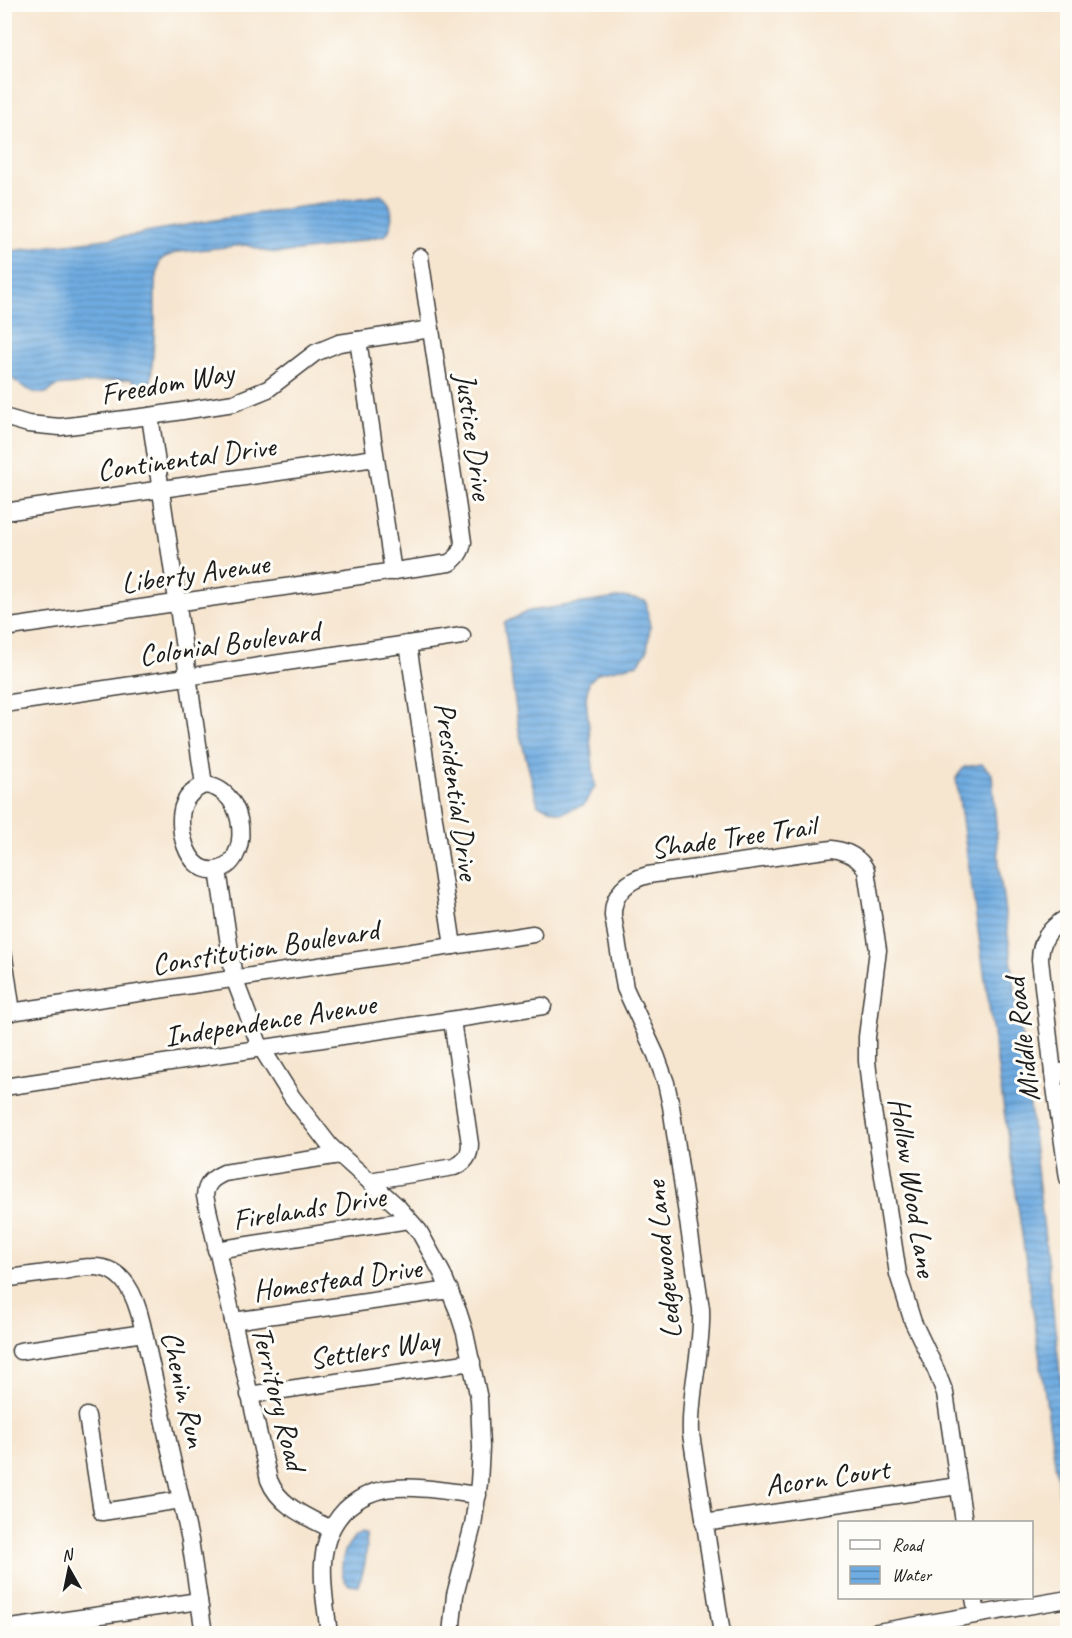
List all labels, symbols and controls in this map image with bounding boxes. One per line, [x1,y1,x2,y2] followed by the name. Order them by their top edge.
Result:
[98,352,239,413] street label: Freedom Way
[446,368,502,504] street label: Justice Drive
[94,426,280,489] street label: Continental Drive
[119,544,274,602] street label: Liberty Avenue
[136,611,326,674] street label: Colonial Boulevard
[426,700,489,884] street label: Presidential Drive
[648,806,823,867] street label: Shade Tree Trail
[149,910,385,984] street label: Constitution Boulevard
[995,972,1048,1104] street label: Middle Road
[162,984,380,1055] street label: Independence Avenue
[880,1095,946,1282] street label: Hollow Wood Lane
[230,1177,390,1239] street label: Firelands Drive
[636,1177,690,1341] street label: Ledgewood Lane
[250,1248,426,1310] street label: Homestead Drive
[306,1320,444,1378] street label: Settlers Way
[243,1322,316,1478] street label: Territory Road
[152,1327,216,1452] street label: Chenin Run
[763,1449,894,1504] street label: Acorn Court
[838,1521,1033,1599] legend
[892,1534,925,1556] text: Road
[39,1539,99,1599] north arrow
[60,1544,76,1566] text: N
[892,1564,933,1586] text: Water

